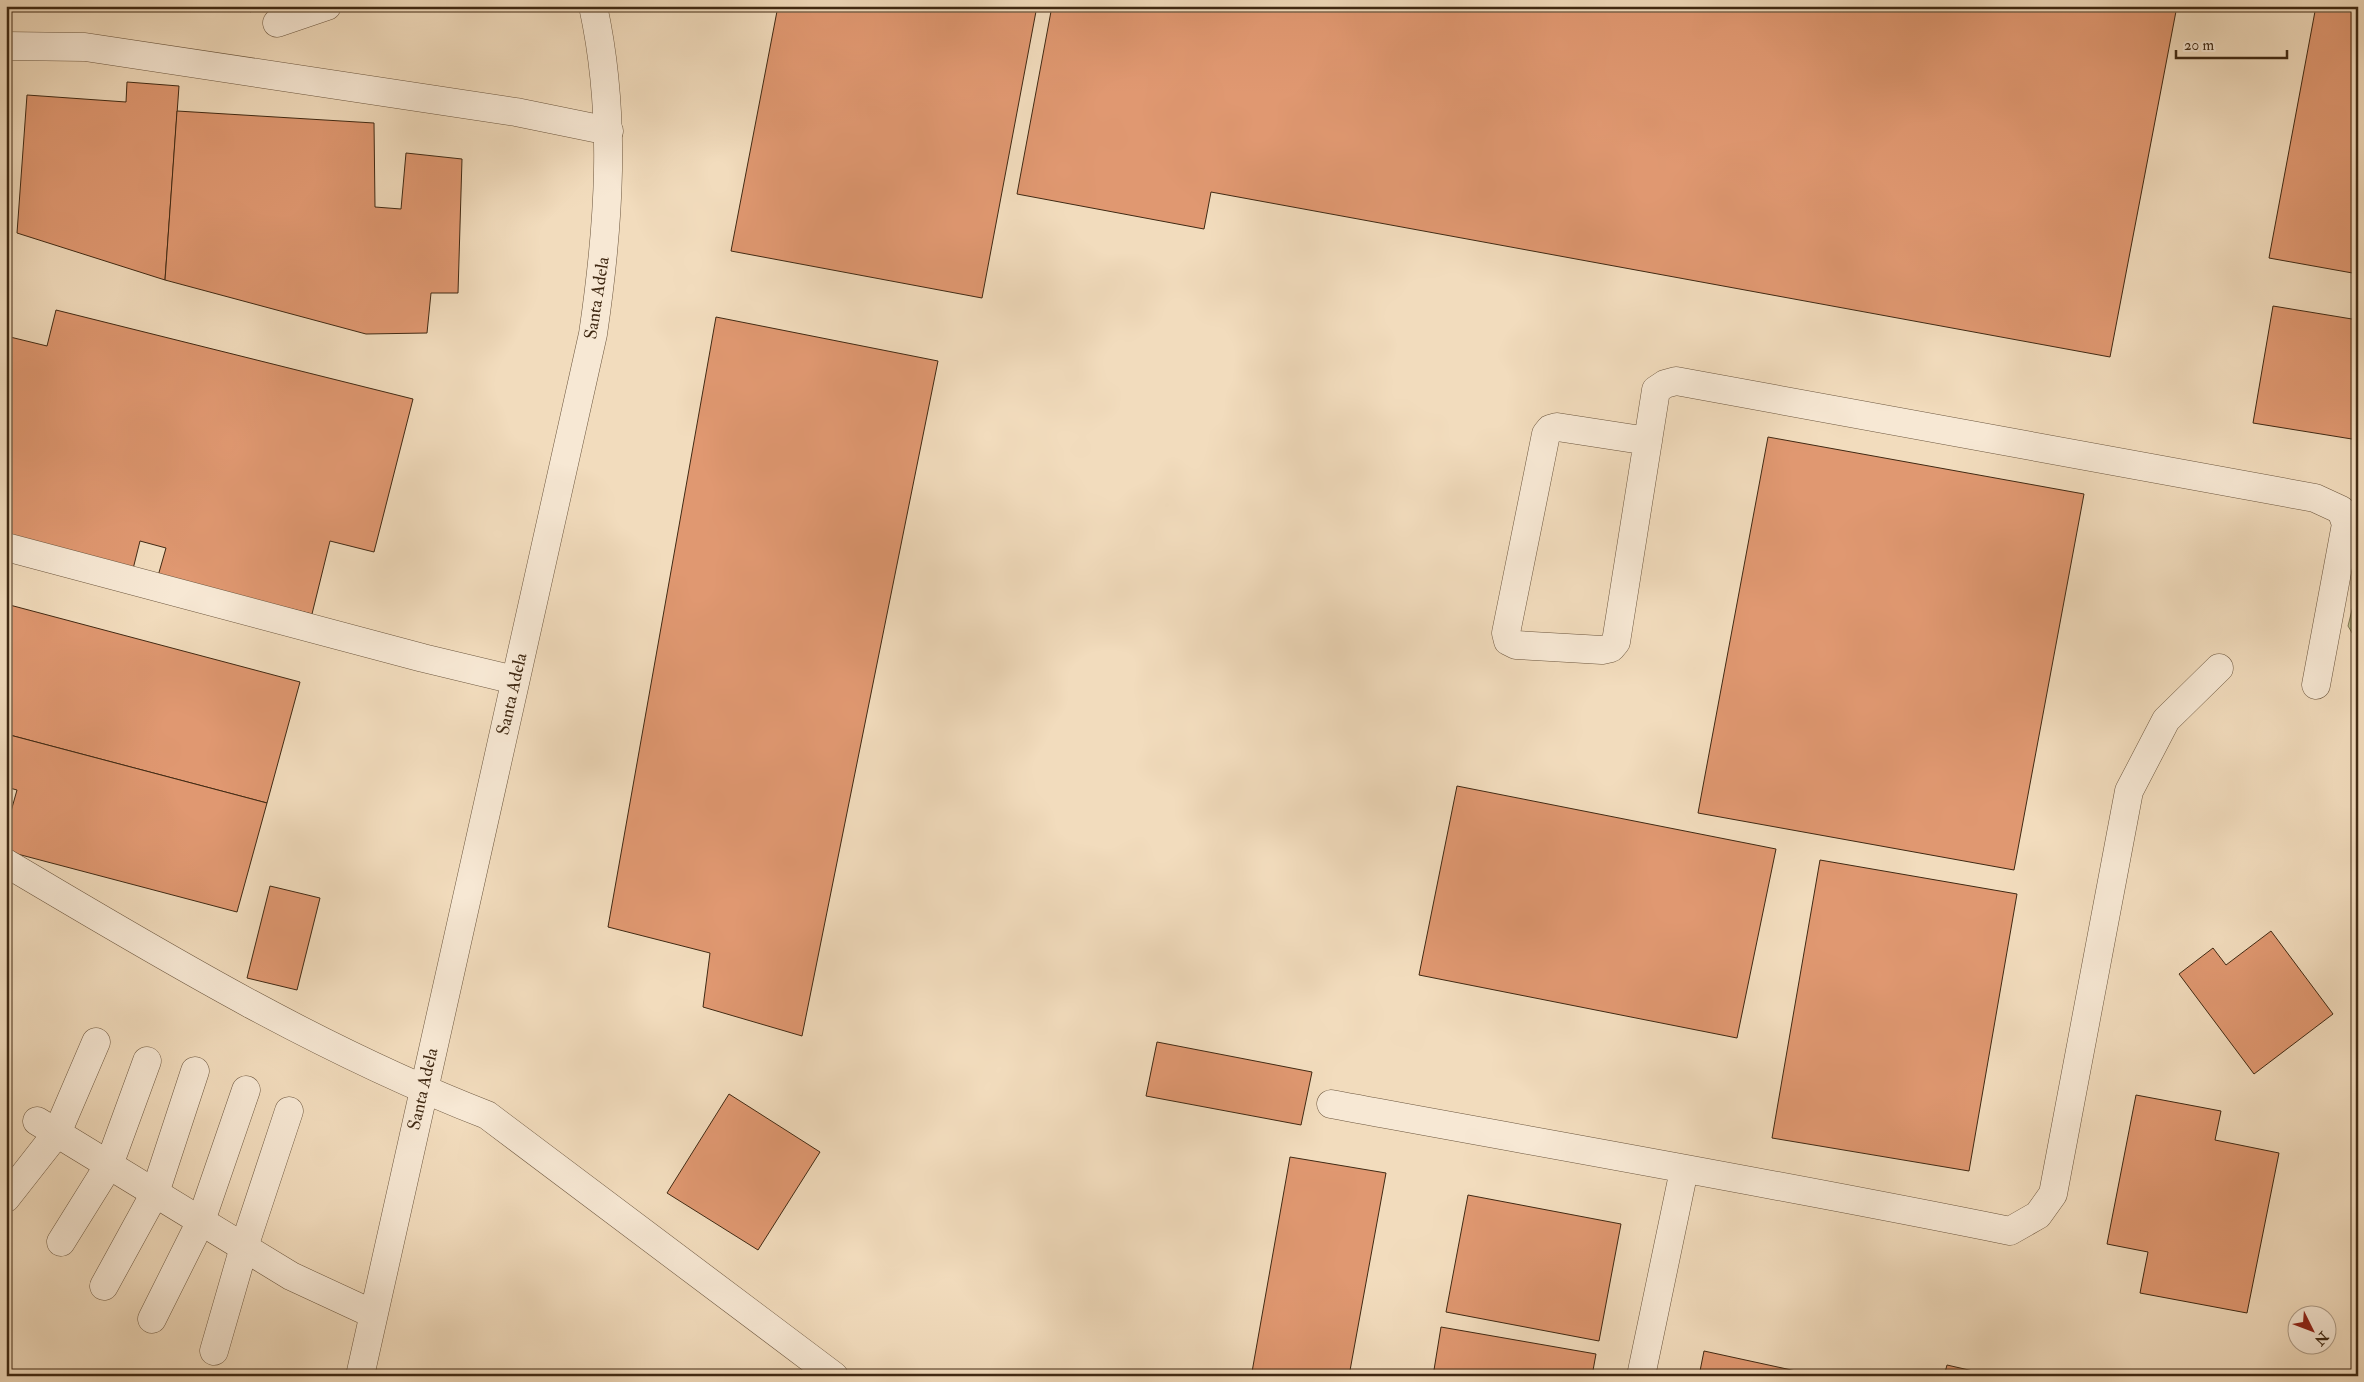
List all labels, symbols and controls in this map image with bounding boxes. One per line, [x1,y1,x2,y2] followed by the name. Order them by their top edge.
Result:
[2176,28,2288,60] scale bar
[2184,36,2214,55] text: 20 m
[579,254,615,341] street label: Santa Adela
[491,650,533,737] street label: Santa Adela
[402,1045,444,1132] street label: Santa Adela
[2286,1304,2336,1354] north arrow
[2310,1327,2332,1349] text: N

